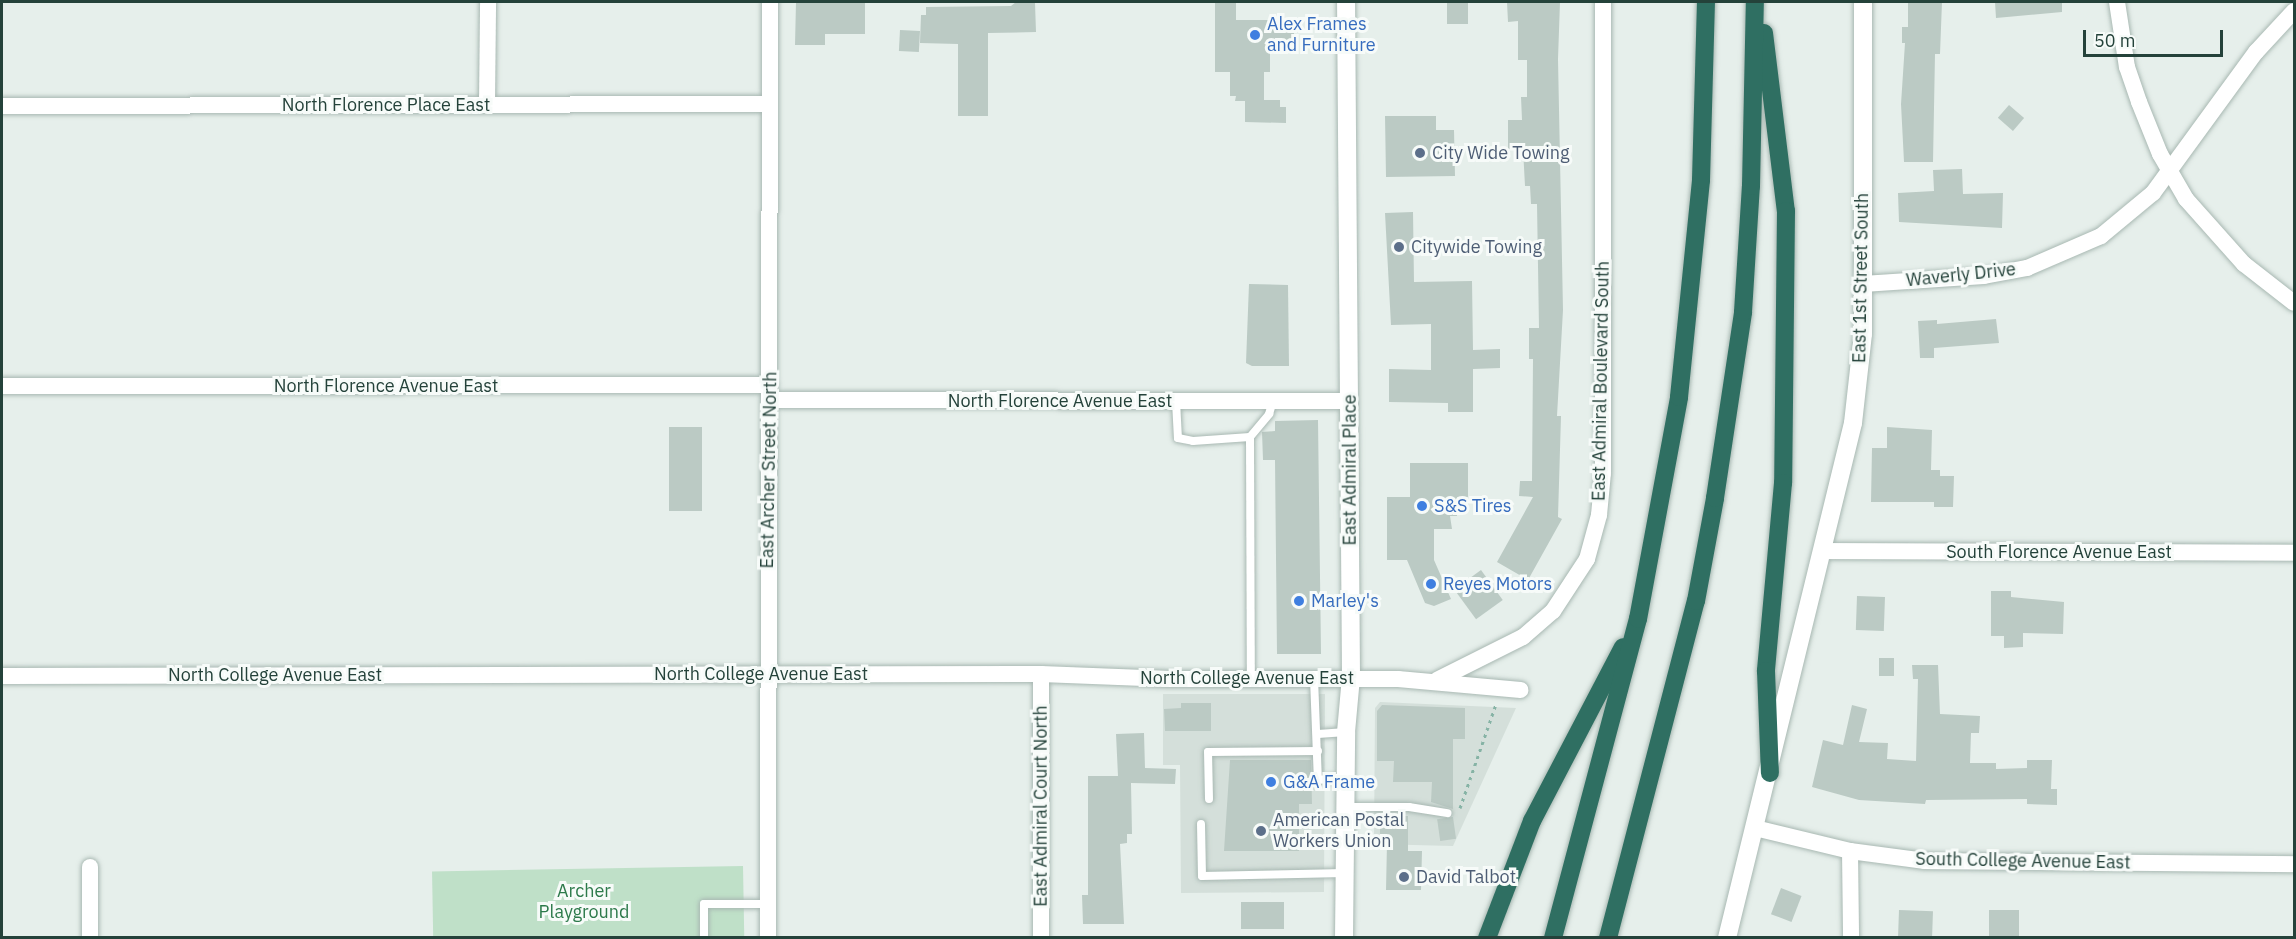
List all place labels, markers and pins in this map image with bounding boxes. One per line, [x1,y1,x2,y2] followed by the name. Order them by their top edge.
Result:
[1267,14,1376,57] place label: Alex Frames and Furniture
[1248,28,1262,42] marker: Alex Frames and Furniture
[1432,142,1570,164] place label: City Wide Towing
[1413,146,1427,160] marker: City Wide Towing
[1411,236,1542,258] place label: Citywide Towing
[1392,240,1406,254] marker: Citywide Towing
[1434,495,1512,517] place label: S&S Tires
[1415,499,1429,513] marker: S&S Tires
[1443,573,1552,595] place label: Reyes Motors
[1424,577,1438,591] marker: Reyes Motors
[1311,590,1379,612] place label: Marley's
[1292,594,1306,608] marker: Marley's
[1283,771,1375,793] place label: G&A Frame
[1264,775,1278,789] marker: G&A Frame
[1273,810,1404,852] place label: American Postal Workers Union
[1254,824,1268,838] marker: American Postal Workers Union
[1416,866,1516,888] place label: David Talbot
[1397,870,1411,884] marker: David Talbot

